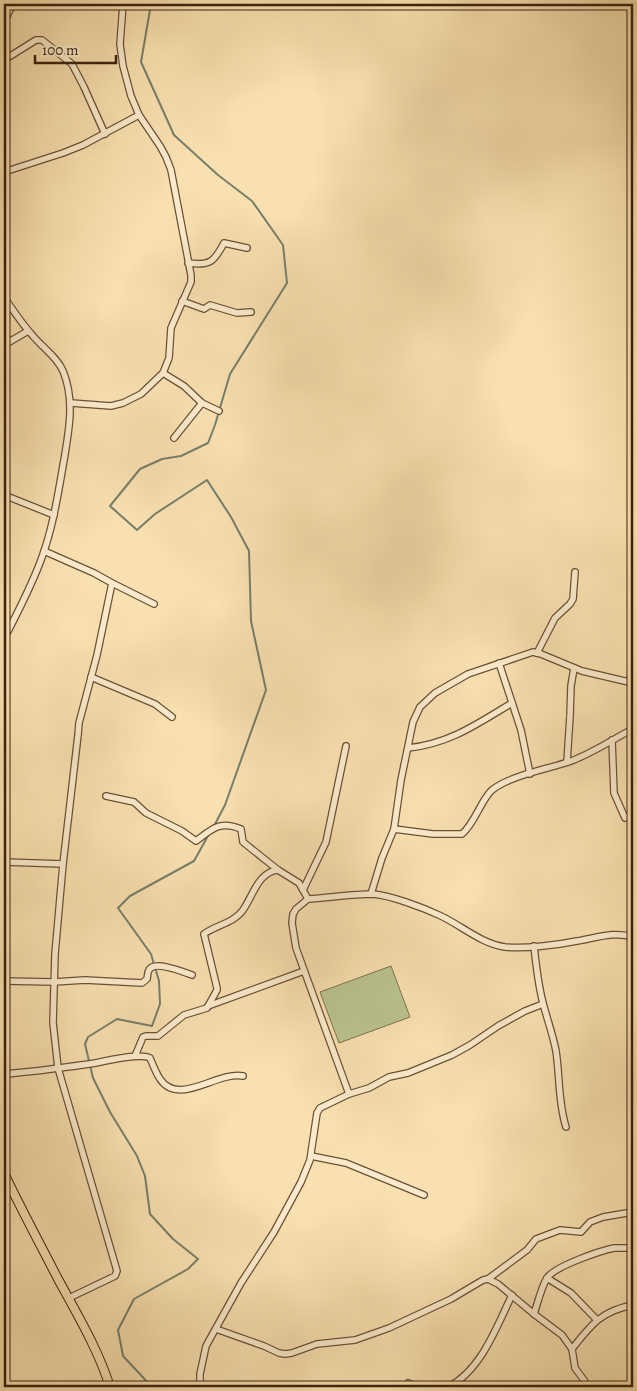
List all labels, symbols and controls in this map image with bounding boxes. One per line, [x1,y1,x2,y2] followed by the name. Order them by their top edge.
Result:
[35,32,116,64] scale bar
[42,40,79,60] text: 100 m

